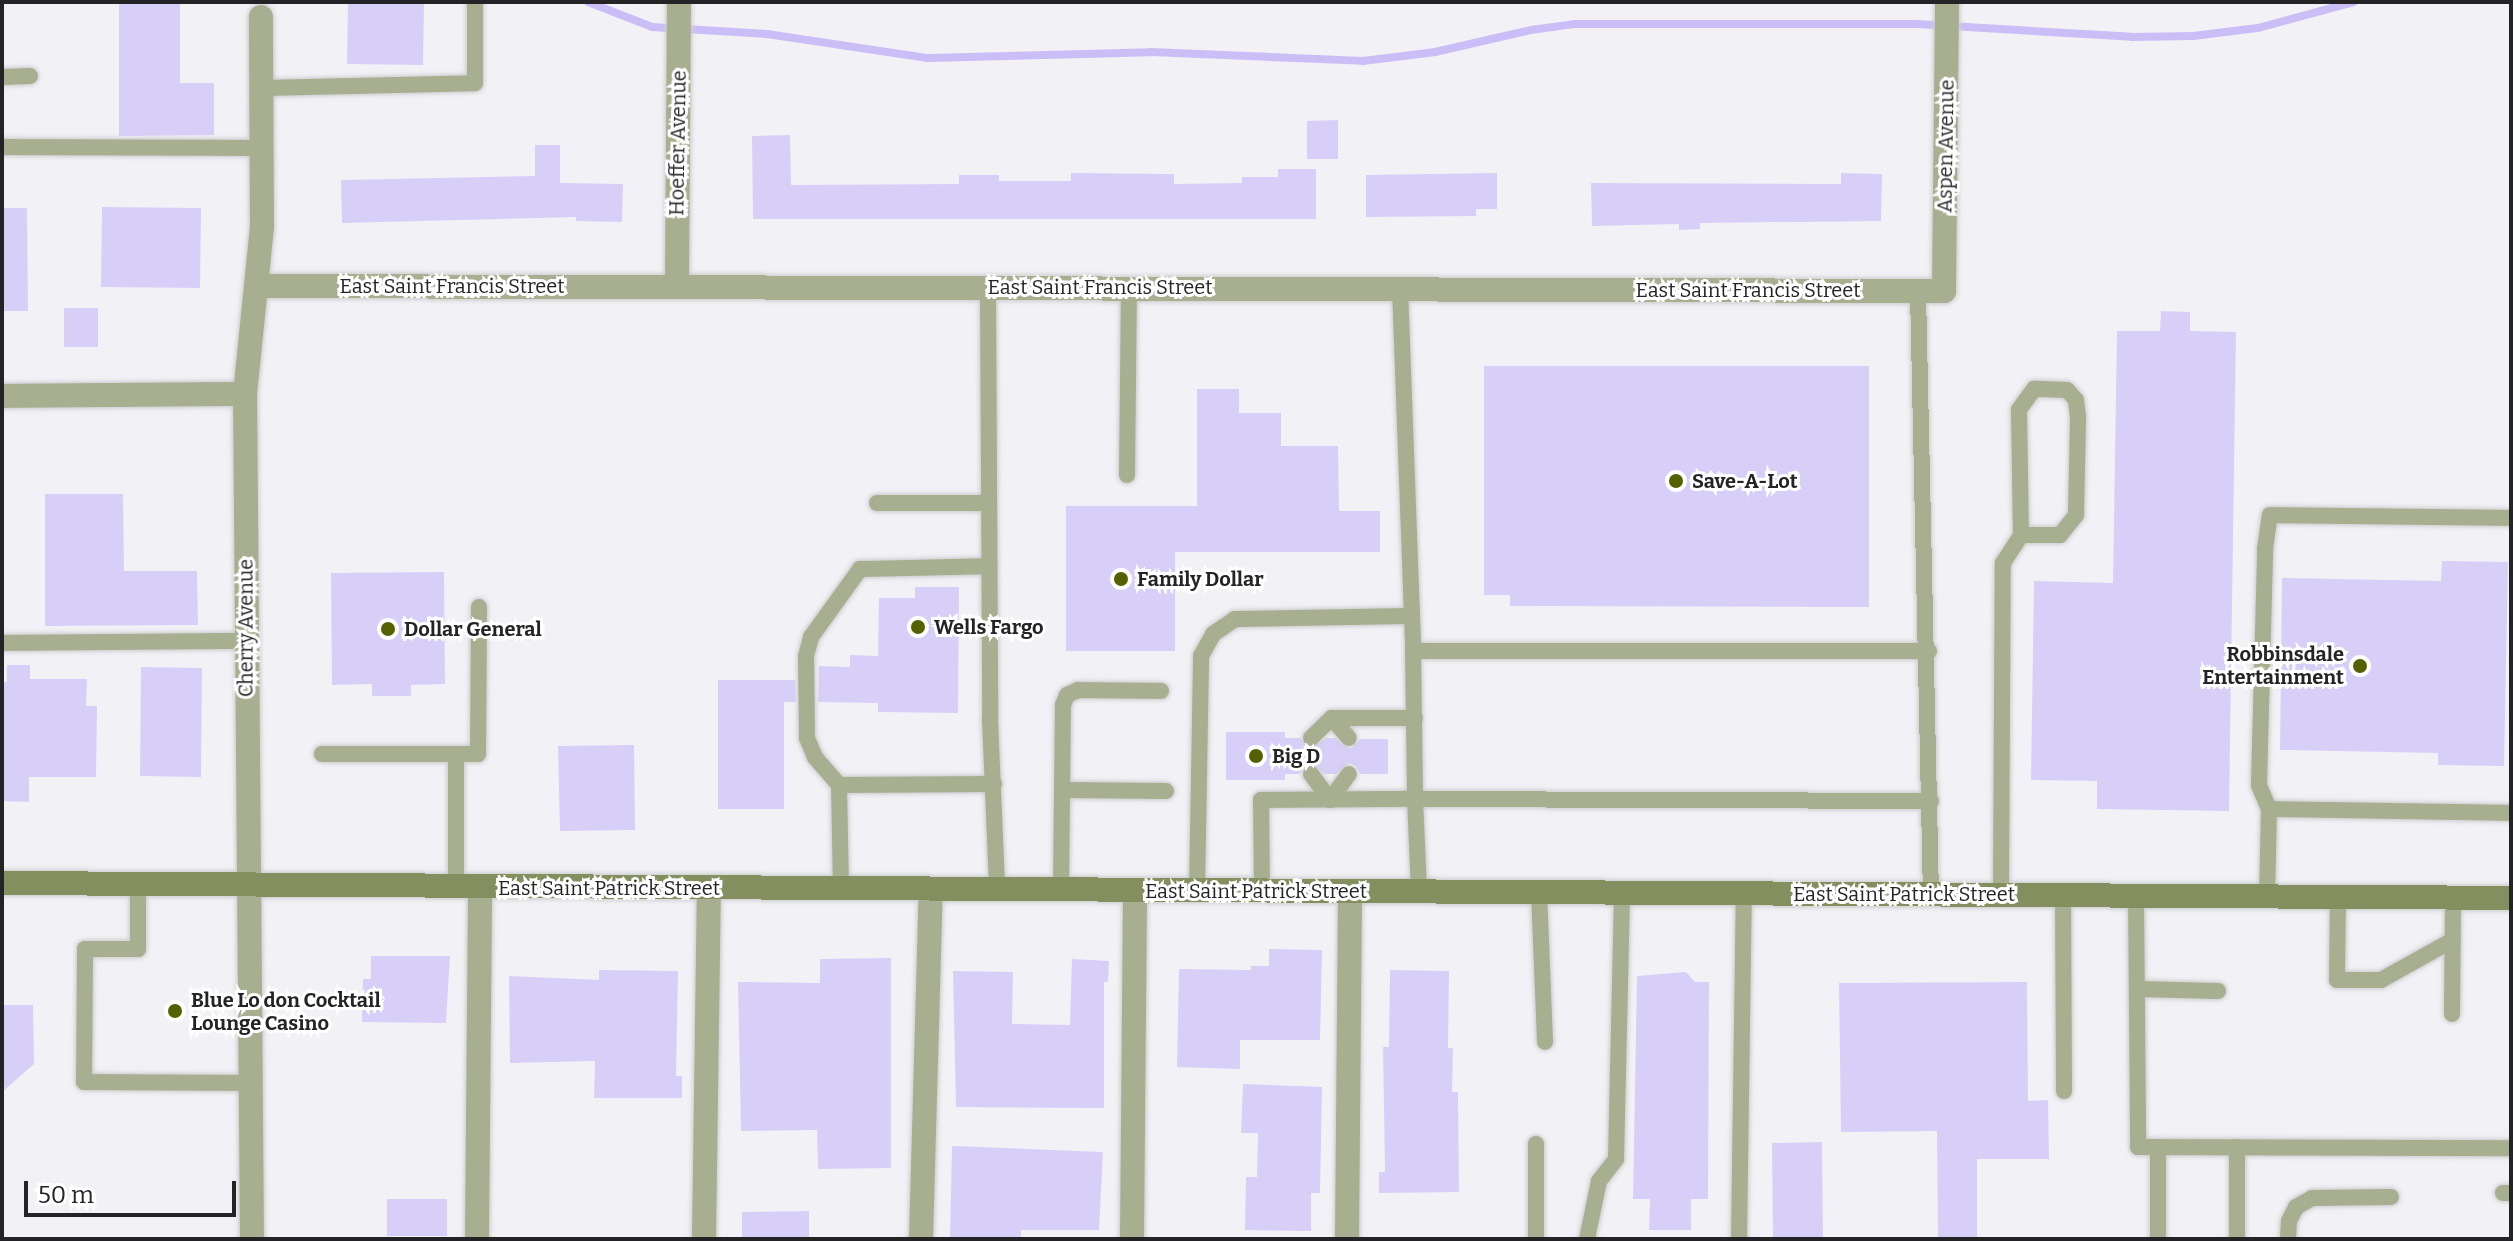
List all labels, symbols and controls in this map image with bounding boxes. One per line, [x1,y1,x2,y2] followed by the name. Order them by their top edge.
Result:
[665,70,691,216] street label: Hoeffer Avenue
[1933,79,1959,213] street label: Aspen Avenue
[340,274,564,298] street label: East Saint Francis Street
[988,275,1212,299] street label: East Saint Francis Street
[1636,278,1860,302] street label: East Saint Francis Street
[1692,469,1798,493] place label: Save-A-Lot
[1667,472,1685,490] marker: Save-A-Lot
[234,559,258,697] street label: Cherry Avenue
[1137,567,1264,591] place label: Family Dollar
[1112,570,1130,588] marker: Family Dollar
[934,615,1044,639] place label: Wells Fargo
[404,617,542,641] place label: Dollar General
[909,618,927,636] marker: Wells Fargo
[379,620,397,638] marker: Dollar General
[2202,642,2344,689] place label: Robbinsdale Entertainment
[2351,657,2369,675] marker: Robbinsdale Entertainment
[1272,744,1320,768] place label: Big D
[1247,747,1265,765] marker: Big D
[498,876,720,900] street label: East Saint Patrick Street
[1145,879,1367,903] street label: East Saint Patrick Street
[1793,882,2015,906] street label: East Saint Patrick Street
[191,988,381,1035] place label: Blue Lo don Cocktail Lounge Casino
[166,1002,184,1020] marker: Blue Lo don Cocktail Lounge Casino
[28,1165,240,1215] scale bar
[38,1181,94,1209] text: 50 m

